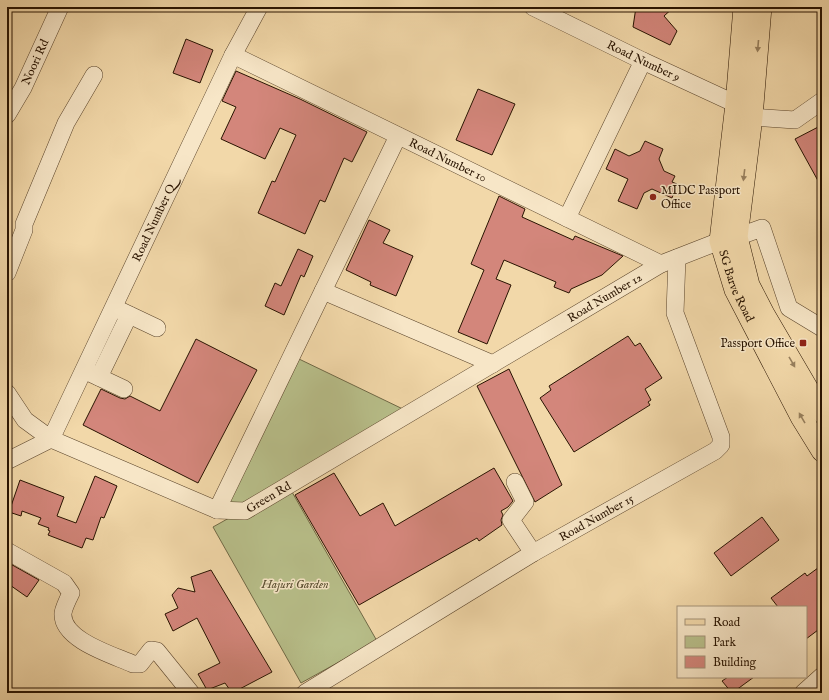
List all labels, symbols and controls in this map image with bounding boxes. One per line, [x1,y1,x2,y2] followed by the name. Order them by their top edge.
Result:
[18,36,53,87] street label: Noori Rd
[604,37,682,85] street label: Road Number 9
[754,40,761,52] one-way arrow
[406,135,489,186] street label: Road Number 10
[741,169,747,181] one-way arrow
[129,173,183,264] street label: Road Number Q
[661,183,740,212] place label: MIDC Passport Office
[648,192,658,202] marker: MIDC Passport Office
[715,248,757,325] street label: SG Barve Road
[565,270,645,326] street label: Road Number 12
[720,336,795,352] place label: Passport Office
[798,338,808,348] marker: Passport Office
[789,356,796,368] one-way arrow
[798,412,805,424] one-way arrow
[244,478,294,517] street label: Green Rd
[557,491,637,545] street label: Road Number 15
[260,577,329,592] park label: Hajuri Garden
[677,606,807,678] legend
[713,615,741,630] text: Road
[713,635,736,650] text: Park
[713,655,757,670] text: Building

